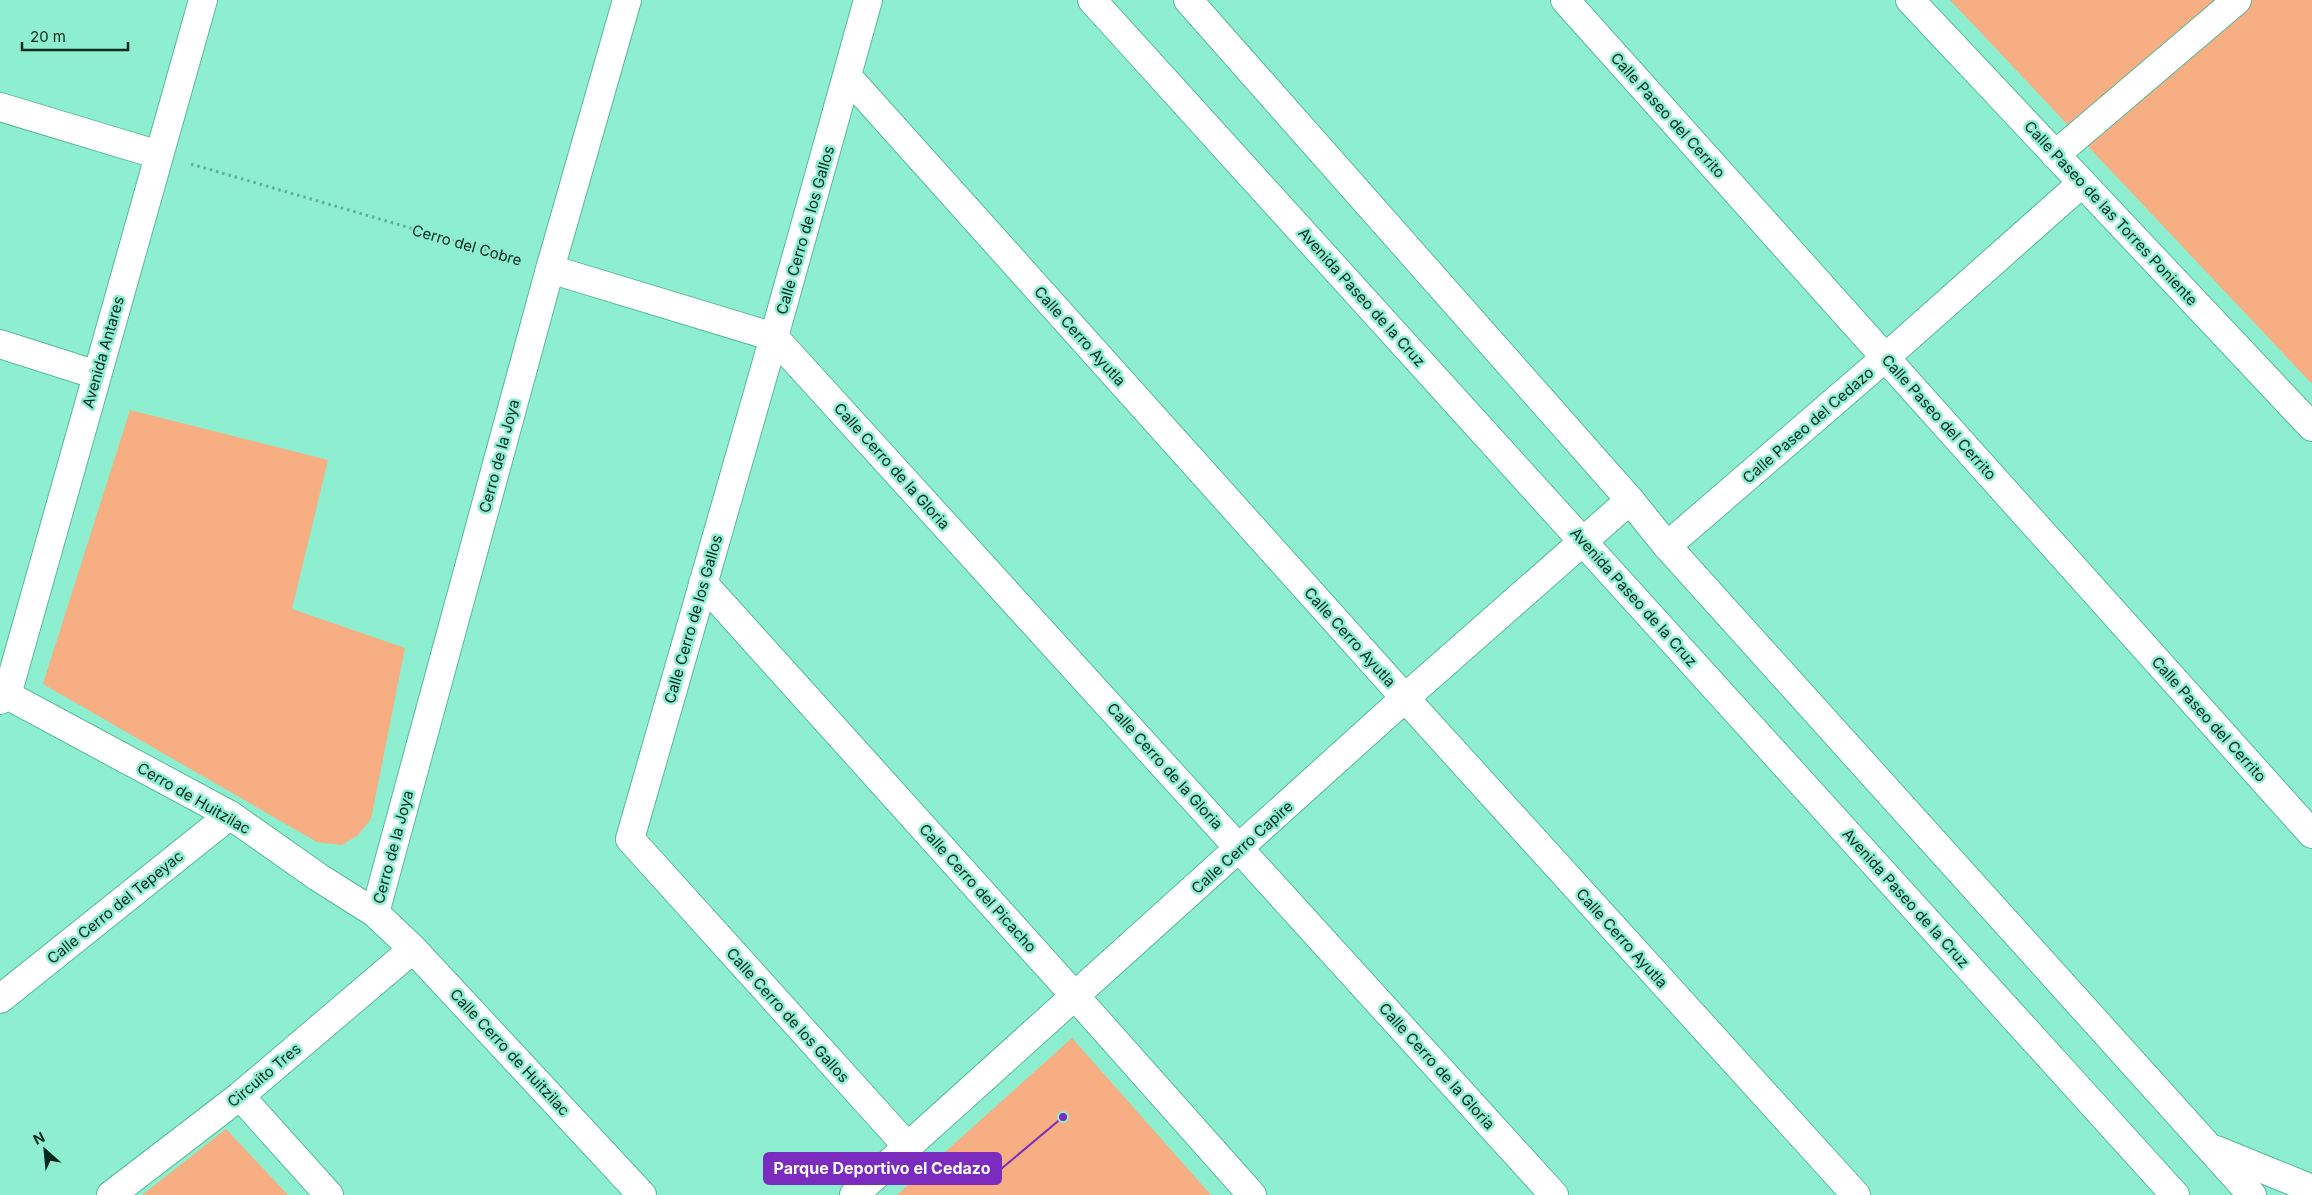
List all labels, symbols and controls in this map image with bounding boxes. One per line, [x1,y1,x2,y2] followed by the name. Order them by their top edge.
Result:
[22,20,129,52] scale bar
[30,27,66,46] text: 20 m
[1607,48,1729,182] street label: Calle Paseo del Cerrito
[2020,117,2202,309] street label: Calle Paseo de las Torres Poniente
[772,143,838,316] street label: Calle Cerro de los Gallos
[410,220,524,270] street label: Cerro del Cobre
[1295,224,1429,370] street label: Avenida Paseo de la Cruz
[1030,282,1130,390] street label: Calle Cerro Ayutla
[78,294,128,410] street label: Avenida Antares
[1878,350,2000,484] street label: Calle Paseo del Cerrito
[1739,363,1877,487] street label: Calle Paseo del Cedazo
[475,397,523,515] street label: Cerro de la Joya
[830,399,954,533] street label: Calle Cerro de la Gloria
[1567,524,1701,670] street label: Avenida Paseo de la Cruz
[660,532,726,705] street label: Calle Cerro de los Gallos
[1300,583,1400,691] street label: Calle Cerro Ayutla
[2148,652,2270,786] street label: Calle Paseo del Cerrito
[1103,699,1227,833] street label: Calle Cerro de la Gloria
[134,758,254,838] street label: Cerro de Huitzilac
[369,788,417,906] street label: Cerro de la Joya
[1187,796,1297,898] street label: Calle Cerro Capire
[915,820,1041,956] street label: Calle Cerro del Picacho
[1839,825,1973,971] street label: Avenida Paseo de la Cruz
[43,846,187,968] street label: Calle Cerro del Tepeyac
[1572,884,1672,992] street label: Calle Cerro Ayutla
[723,944,853,1086] street label: Calle Cerro de los Gallos
[446,984,574,1120] street label: Calle Cerro de Huitzilac
[1375,999,1499,1133] street label: Calle Cerro de la Gloria
[223,1039,305,1111] street label: Circuito Tres
[20,1125,70,1175] north arrow
[30,1128,47,1148] text: N
[764,1153,1001,1184] callout: Parque Deportivo el Cedazo
[774,1158,991,1178] text: Parque Deportivo el Cedazo

